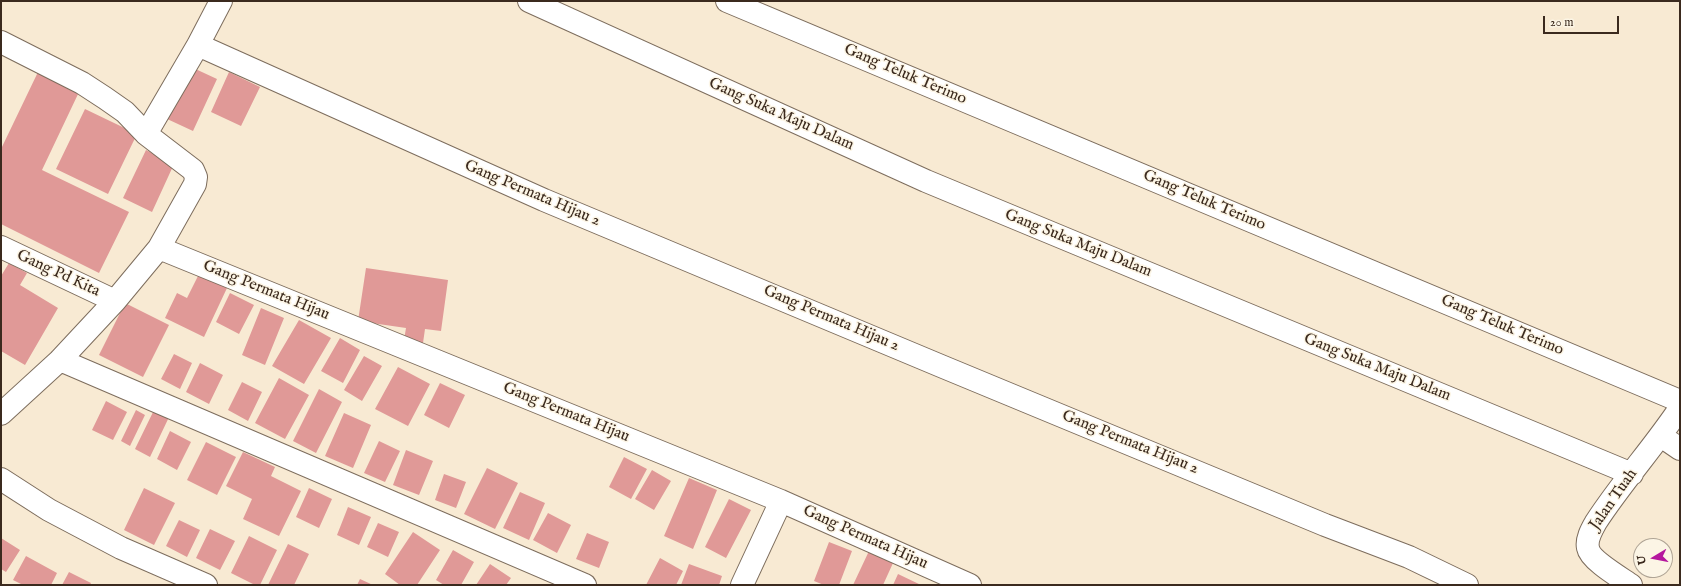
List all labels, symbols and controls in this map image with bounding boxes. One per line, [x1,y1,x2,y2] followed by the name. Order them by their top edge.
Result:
[1545,8,1621,34] scale bar
[1550,15,1573,30] text: 20 m
[841,41,969,109] street label: Gang Teluk Terimo
[705,74,857,156] street label: Gang Suka Maju Dalam
[461,157,603,231] street label: Gang Permata Hijau 2
[1140,167,1268,235] street label: Gang Teluk Terimo
[1002,206,1154,282] street label: Gang Suka Maju Dalam
[13,246,103,302] street label: Gang Pd Kita
[200,257,332,325] street label: Gang Permata Hijau
[760,282,902,356] street label: Gang Permata Hijau 2
[1438,292,1566,360] street label: Gang Teluk Terimo
[1301,330,1453,406] street label: Gang Suka Maju Dalam
[500,379,632,447] street label: Gang Permata Hijau
[1059,407,1201,479] street label: Gang Permata Hijau 2
[1586,466,1642,534] street label: Jalan Tuah
[800,502,930,574] street label: Gang Permata Hijau
[1633,538,1673,578] north arrow
[1634,554,1650,566] text: U

